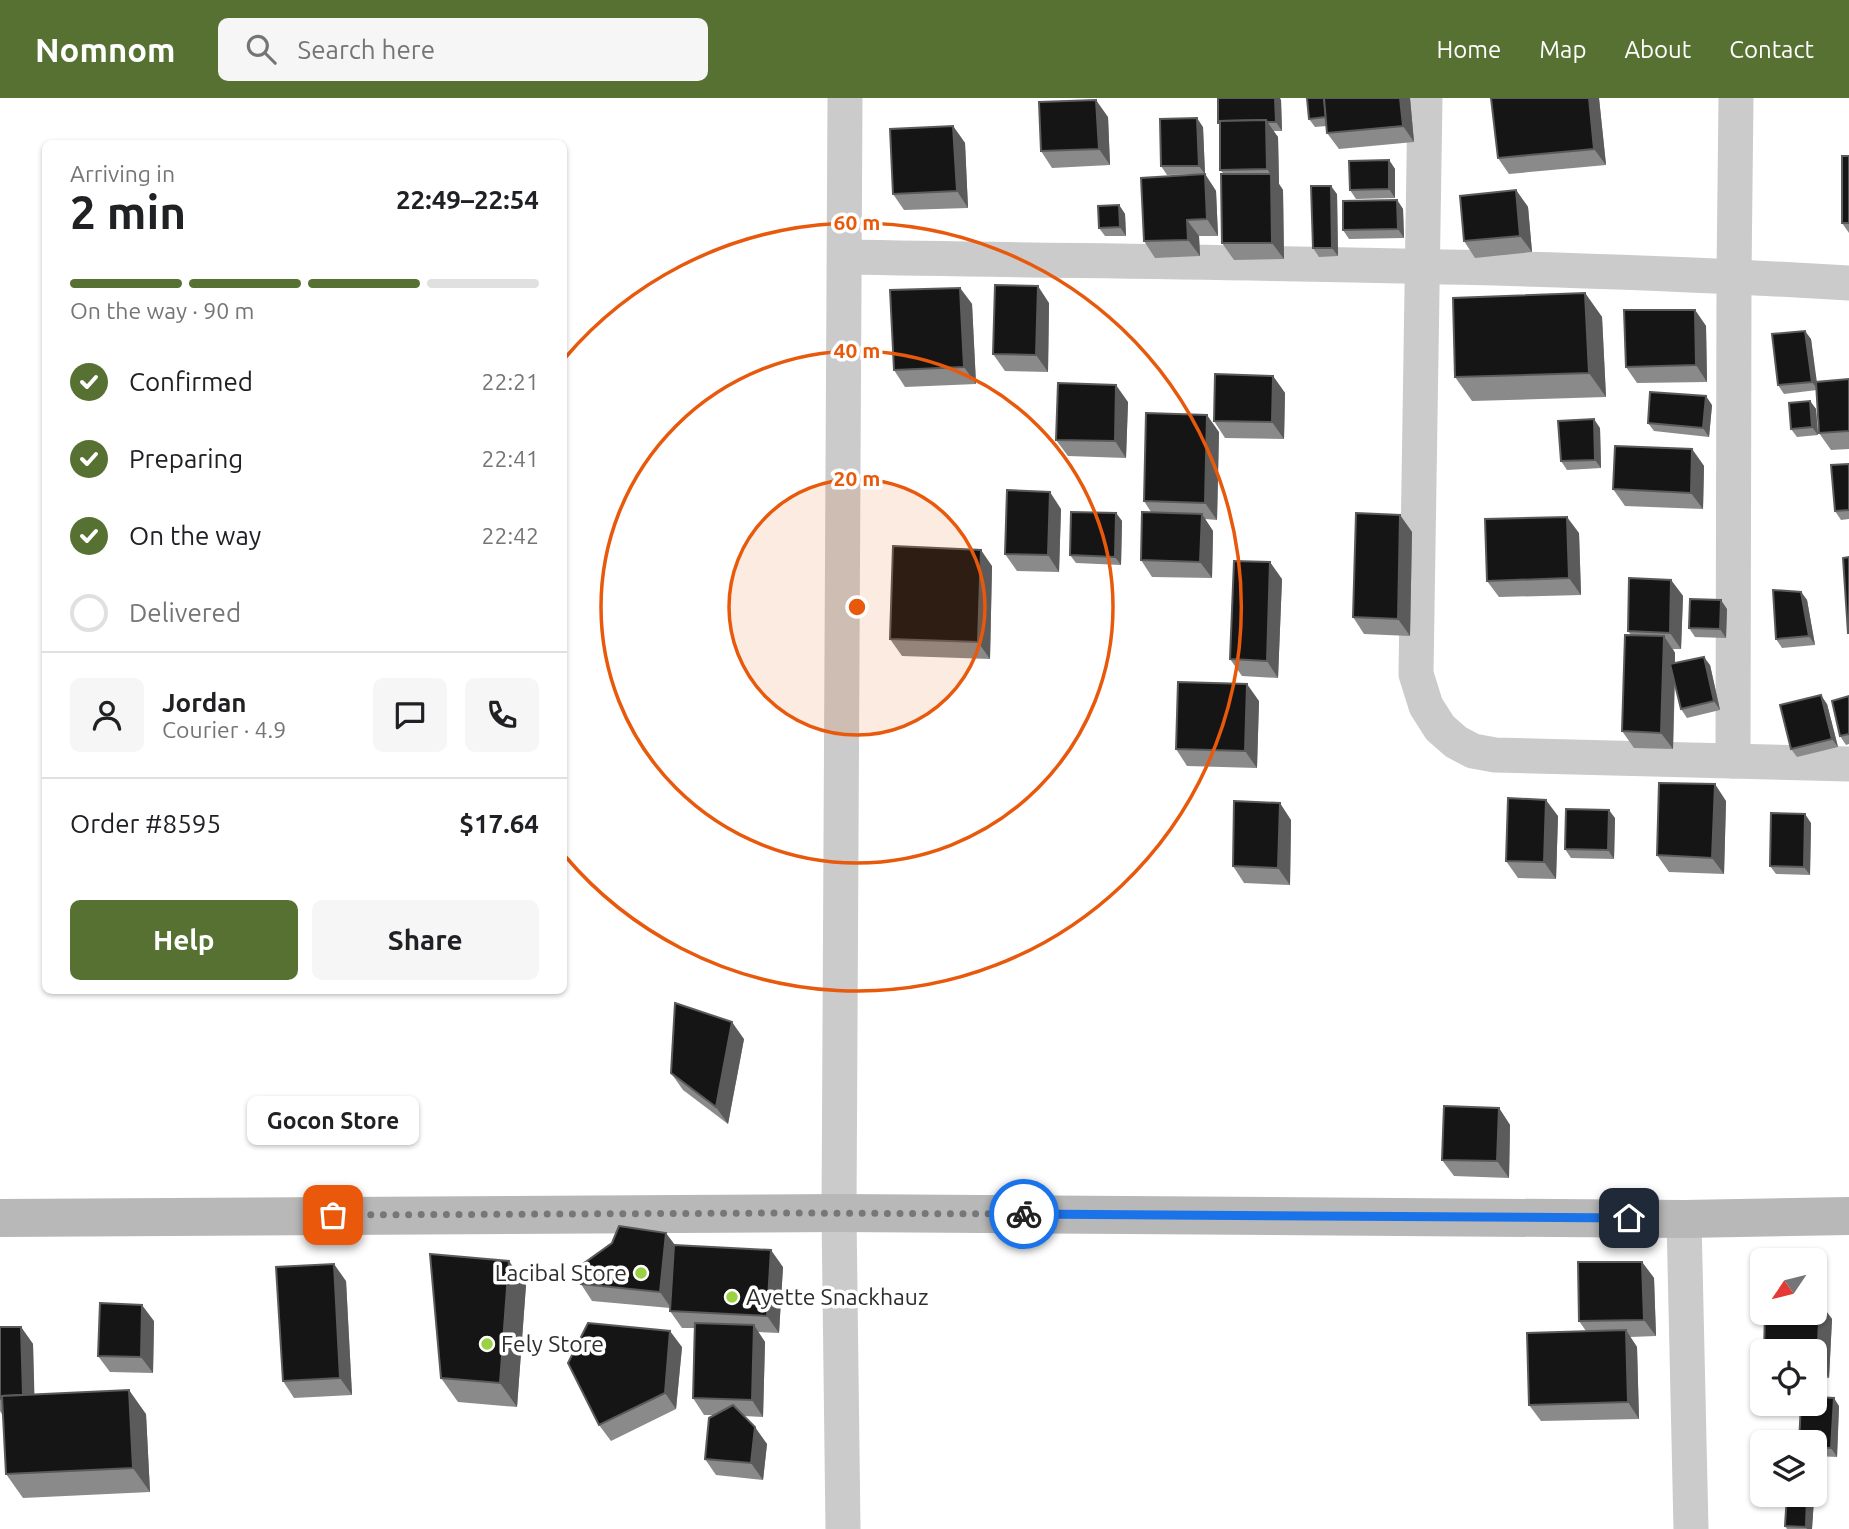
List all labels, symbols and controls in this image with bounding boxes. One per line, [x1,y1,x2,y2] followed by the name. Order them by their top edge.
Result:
[218,18,708,81] search box
[242,30,280,68] icon: search
[35,31,176,68] text: Nomnom
[298,35,435,64] text: Search here
[1436,36,1501,63] text: Home
[1539,36,1586,63] text: Map
[1624,36,1691,63] text: About
[1729,36,1814,63] text: Contact
[70,161,175,186] text: Arriving in
[396,185,539,214] text: 22:49–22:54
[70,186,186,238] text: 2 min
[834,210,880,234] text: 60 m
[70,298,254,323] text: On the way · 90 m
[834,338,880,362] text: 40 m
[70,363,108,401] icon: check
[129,367,253,396] text: Confirmed
[481,369,539,394] text: 22:21
[70,440,108,478] icon: check
[129,444,243,473] text: Preparing
[481,446,539,471] text: 22:41
[834,466,880,490] text: 20 m
[70,517,108,555] icon: check
[129,521,261,550] text: On the way
[481,523,539,548] text: 22:42
[845,595,869,619] centre of rings
[129,598,241,627] text: Delivered
[70,678,144,752] button: person
[373,678,447,752] button: chat
[465,678,539,752] button: phone
[162,688,247,717] text: Jordan
[162,717,286,742] text: Courier · 4.9
[70,809,221,838] text: Order #8595
[459,809,539,838] text: $17.64
[70,900,298,980] button: Help
[312,900,539,980] button: Share
[247,1096,419,1145] callout: Gocon Store
[267,1108,399,1133] text: Gocon Store
[989,1179,1059,1249] courier
[303,1185,363,1245] pin
[1599,1188,1659,1248] pin
[1005,1195,1043,1233] icon: bike
[314,1196,352,1234] icon: bag
[1610,1199,1648,1237] icon: home
[1750,1248,1827,1325] north arrow
[1750,1248,1827,1507] map controls
[495,1260,627,1285] place label: Lacibal Store
[633,1265,649,1281] marker: Lacibal Store
[746,1284,929,1309] place label: Ayette Snackhauz
[724,1289,740,1305] marker: Ayette Snackhauz
[501,1331,604,1356] place label: Fely Store
[479,1336,495,1352] marker: Fely Store
[1750,1339,1827,1416] button: locate
[1750,1430,1827,1507] button: layers

